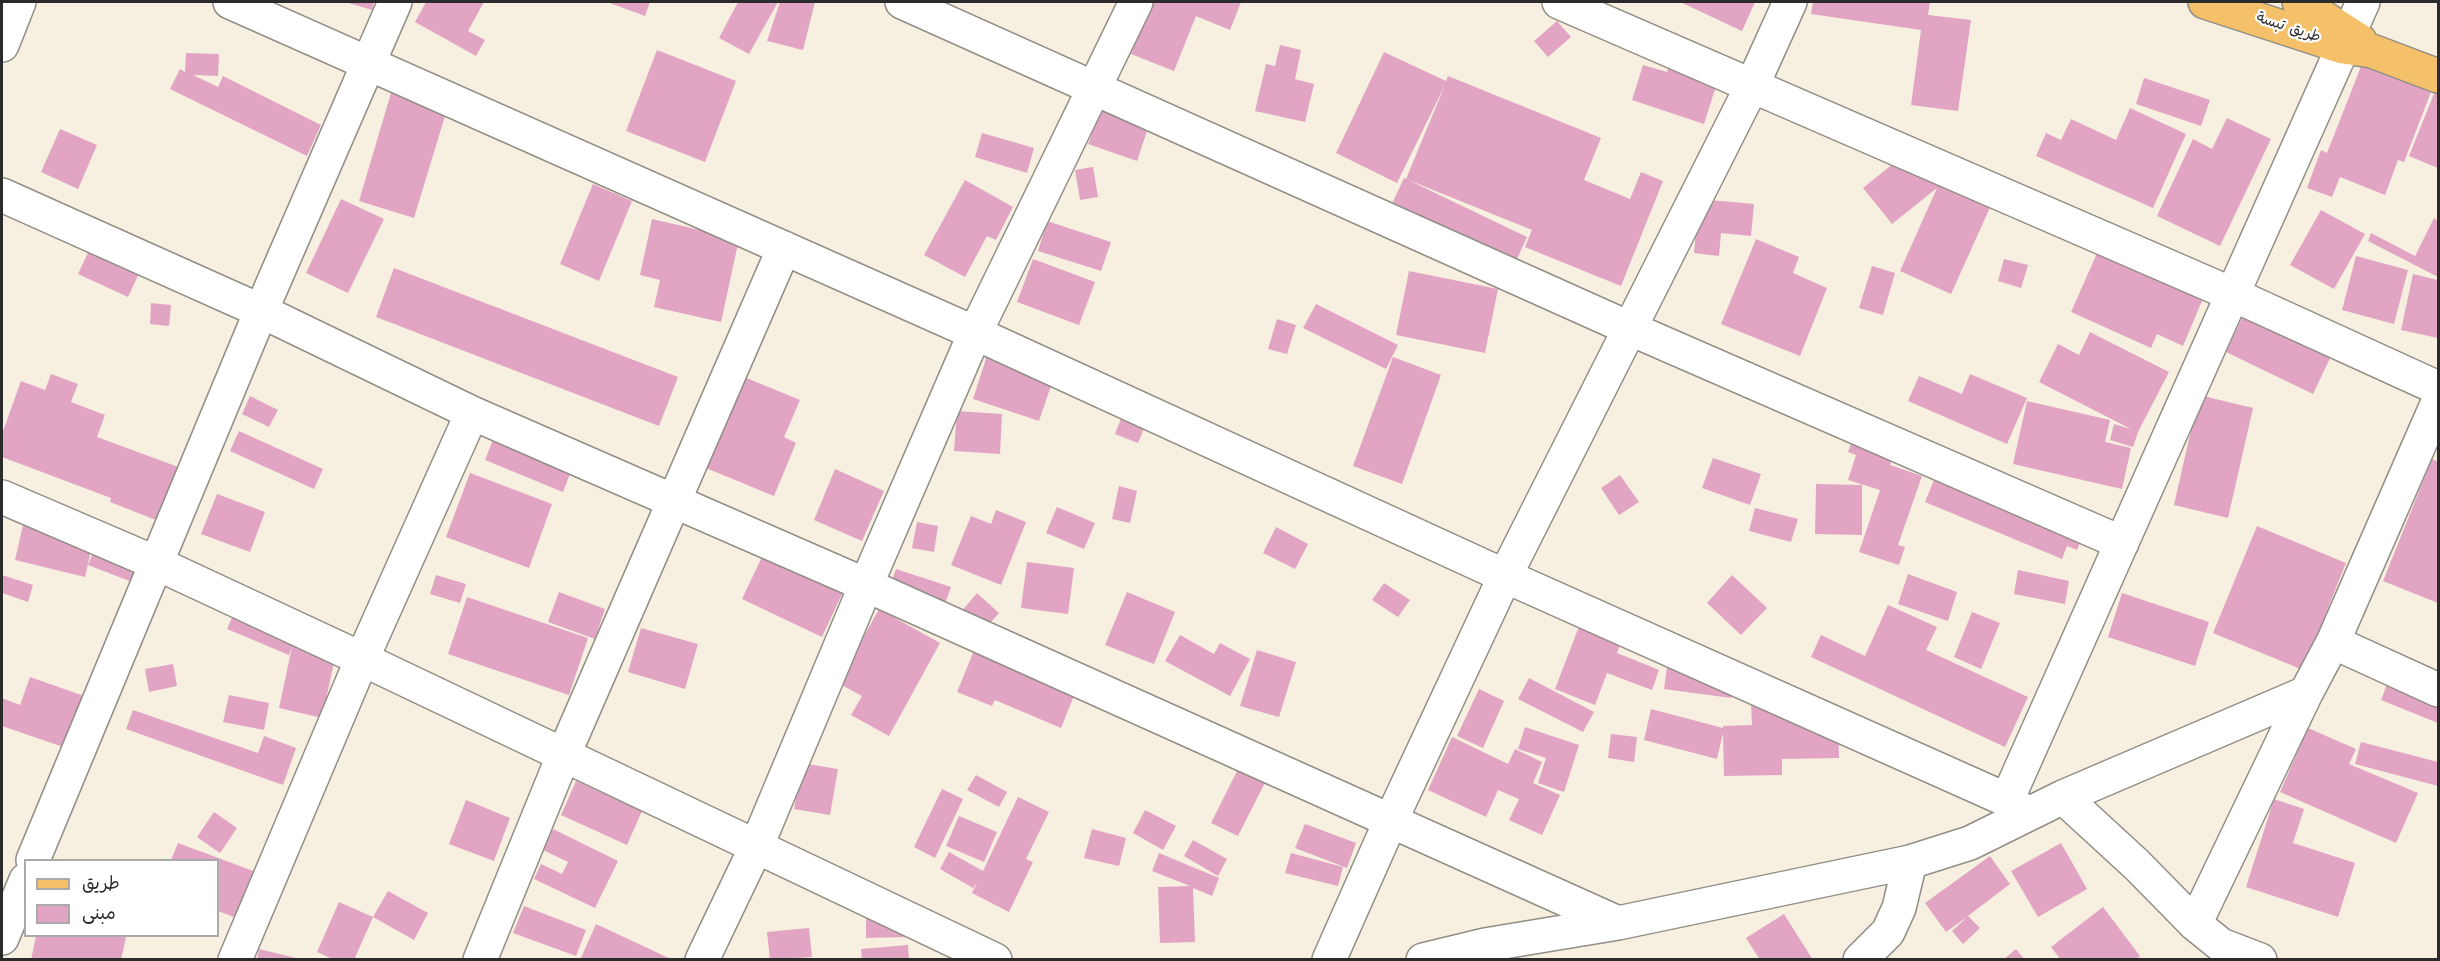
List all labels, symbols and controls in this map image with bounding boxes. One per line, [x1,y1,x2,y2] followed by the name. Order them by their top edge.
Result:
[2253,10,2323,48] street label: طريق تبسة
[24,859,219,937] legend
[82,870,120,899] text: طريق
[82,900,116,929] text: مبنى

